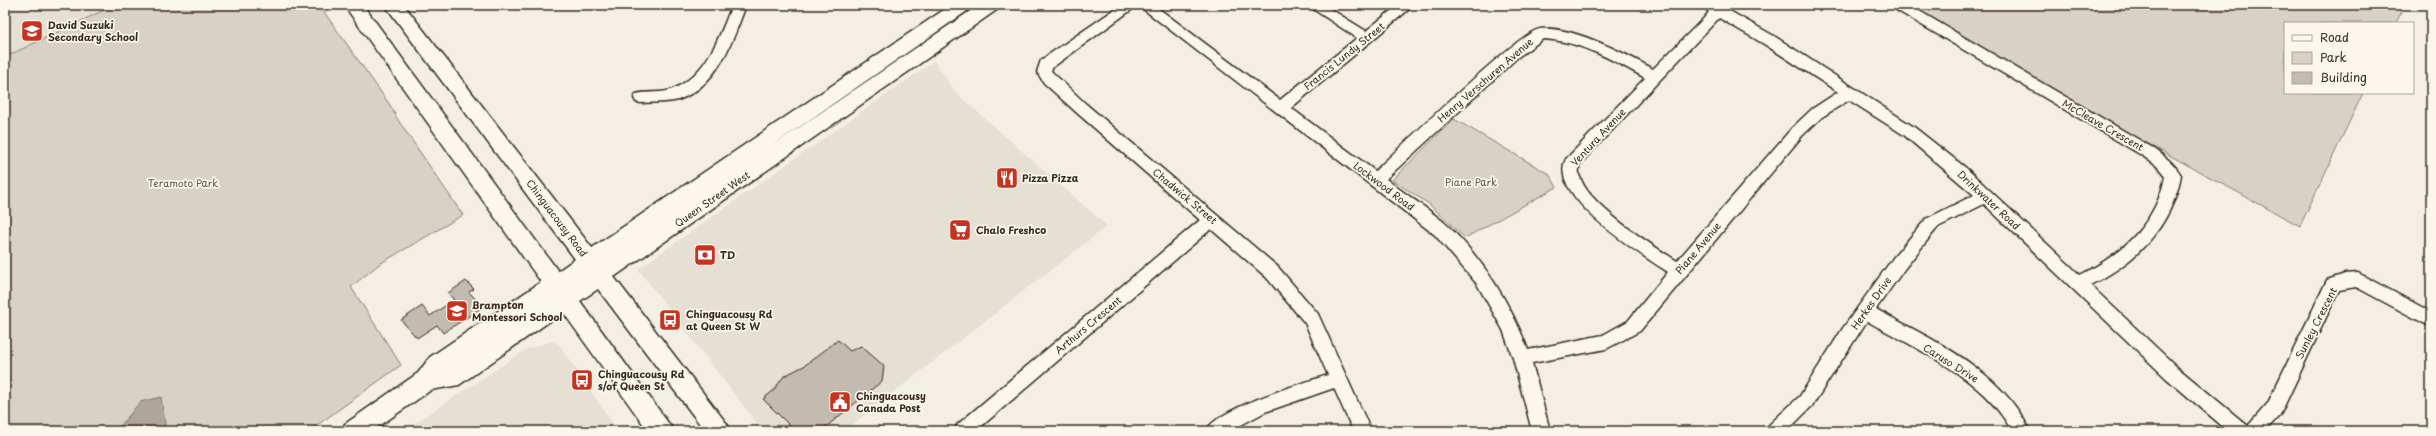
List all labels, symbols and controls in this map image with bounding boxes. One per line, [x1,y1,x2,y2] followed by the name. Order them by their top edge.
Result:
[48,17,138,45] place label: David Suzuki Secondary School
[19,18,45,44] school or university icon: David Suzuki Secondary School
[1300,18,1387,93] street label: Francis Lundy Street
[2284,22,2414,94] legend
[2320,28,2349,46] text: Road
[1434,33,1536,125] street label: Henry Verschuren Avenue
[2320,48,2347,66] text: Park
[2320,68,2367,86] text: Building
[2060,95,2147,154] street label: McCleave Crescent
[1567,104,1629,169] street label: Ventura Avenue
[1351,158,1418,214] street label: Lockwood Road
[1150,164,1221,227] street label: Chadwick Street
[994,165,1020,191] restaurant icon: Pizza Pizza
[671,167,752,230] street label: Queen Street West
[1955,167,2024,233] street label: Drinkwater Road
[1022,170,1079,185] place label: Pizza Pizza
[1445,174,1497,189] park label: Piane Park
[148,175,218,190] park label: Teramoto Park
[522,176,592,260] street label: Chinguacousy Road
[947,217,973,243] supermarket icon: Chalo Freshco
[1671,218,1724,277] street label: Piane Avenue
[976,222,1046,237] place label: Chalo Freshco
[692,242,718,268] bank icon: TD
[720,247,736,262] place label: TD
[1847,273,1894,332] street label: Herkes Drive
[2291,284,2340,361] street label: Sunley Crescent
[1051,292,1124,357] street label: Arthurs Crescent
[472,297,562,324] place label: Brampton Montessori School
[444,298,470,324] school or university icon: Brampton Montessori School
[686,306,773,333] place label: Chinguacousy Rd at Queen St W
[657,307,683,333] bus stop icon: Chinguacousy Rd at Queen St W
[1921,340,1982,386] street label: Caruso Drive
[598,366,685,393] place label: Chinguacousy Rd s/of Queen St
[569,367,595,393] bus stop icon: Chinguacousy Rd s/of Queen St
[856,388,926,415] place label: Chinguacousy Canada Post
[827,389,853,415] public building icon: Chinguacousy Canada Post

